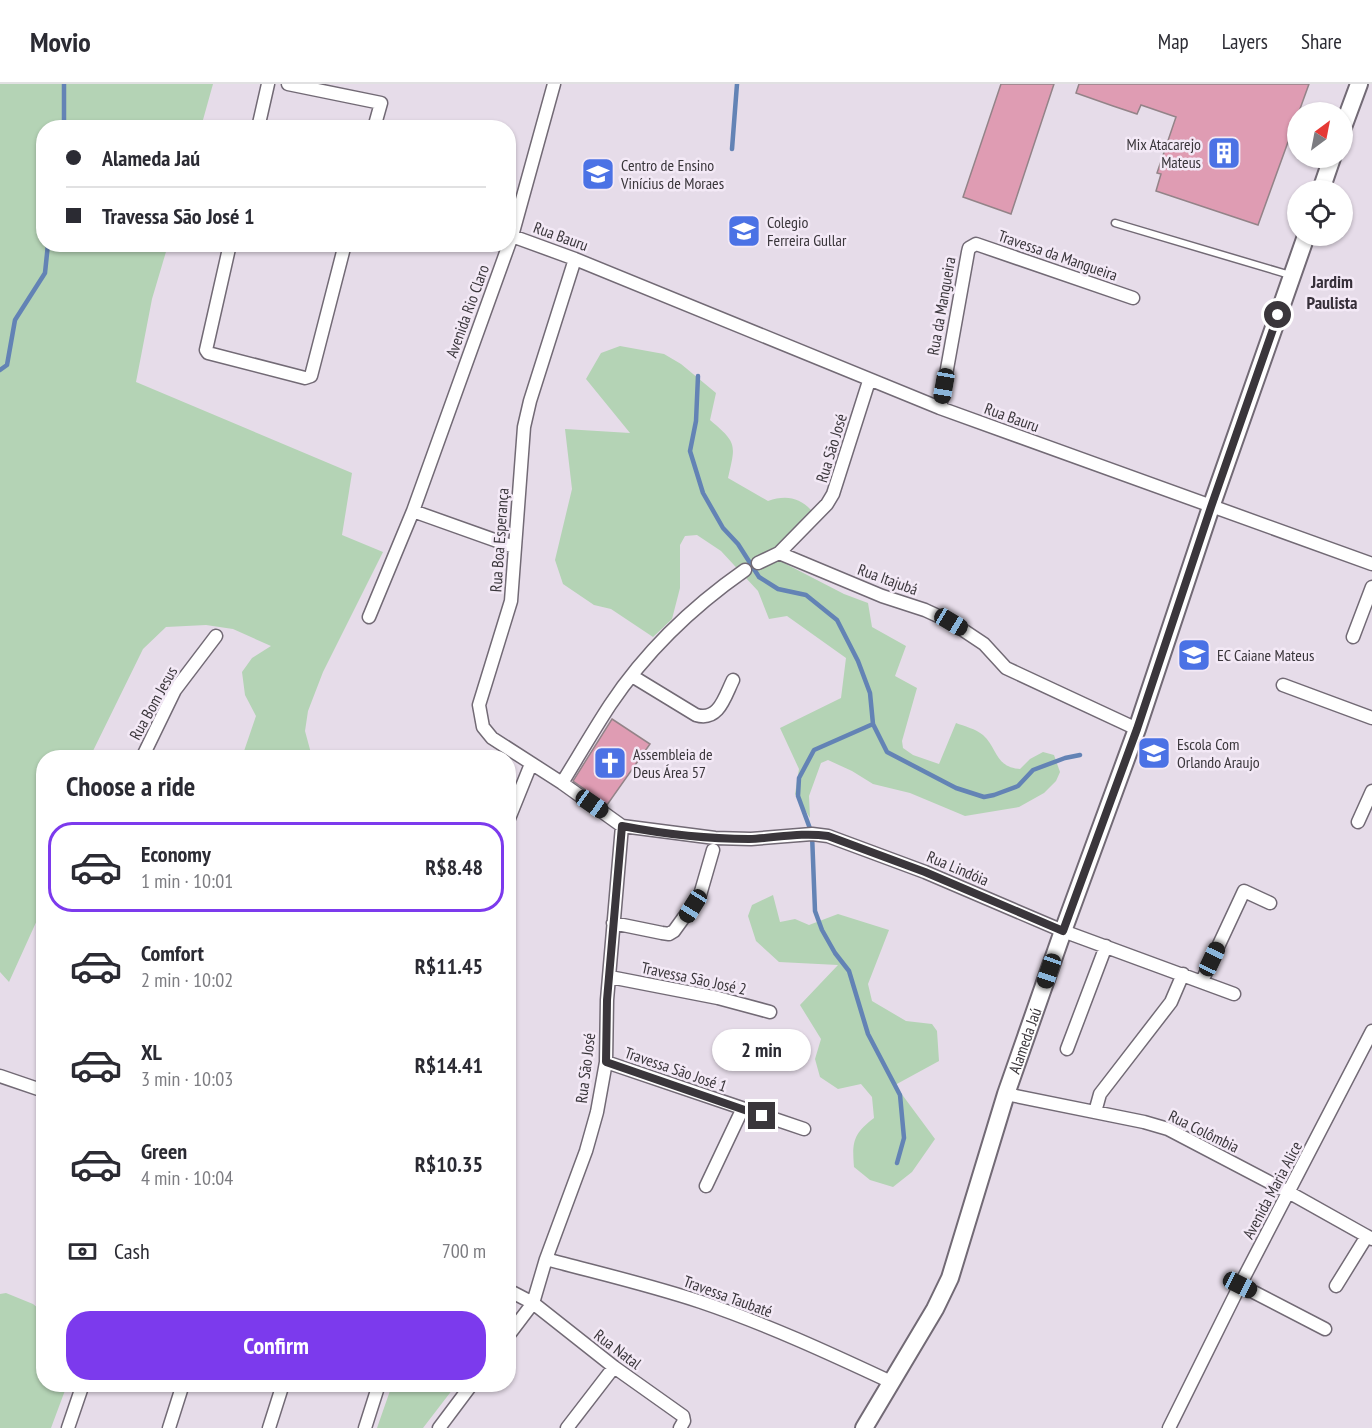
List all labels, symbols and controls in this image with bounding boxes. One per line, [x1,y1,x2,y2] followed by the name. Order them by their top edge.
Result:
[30,23,91,60] text: Movio
[1158,28,1189,55] text: Map
[1222,28,1268,55] text: Layers
[1301,28,1342,55] text: Share
[1287,102,1353,168] north arrow
[1287,102,1353,246] map controls
[1127,134,1201,172] place label: Mix Atacarejo Mateus
[1206,135,1242,171] building icon: Mix Atacarejo Mateus
[102,144,200,172] text: Alameda Jaú
[620,155,724,193] place label: Centro de Ensino Vinícius de Moraes
[580,156,616,192] school or university icon: Centro de Ensino Vinícius de Moraes
[1287,180,1353,246] button: locate
[102,202,254,230] text: Travessa São José 1
[767,212,847,250] place label: Colegio Ferreira Gullar
[726,213,762,249] school or university icon: Colegio Ferreira Gullar
[531,217,591,255] street label: Rua Bauru
[996,225,1120,285] street label: Travessa da Mangueira
[923,255,959,357] street label: Rua da Mangueira
[441,262,493,360] street label: Avenida Rio Claro
[1306,270,1358,314] district label: Jardim Paulista
[1264,301,1291,328] route start
[932,367,956,405] car
[982,398,1042,436] street label: Rua Bauru
[811,411,851,485] street label: Rua São José
[485,487,513,593] street label: Rua Boa Esperança
[855,559,921,599] street label: Rua Itajubá
[931,605,971,639] car
[1176,637,1212,673] school or university icon: EC Caiane Mateus
[1217,645,1314,665] place label: EC Caiane Mateus
[125,663,181,743] street label: Rua Bom Jesus
[1177,734,1260,772] place label: Escola Com Orlando Araujo
[1136,735,1172,771] school or university icon: Escola Com Orlando Araujo
[633,744,713,782] place label: Assembleia de Deus Área 57
[592,745,628,781] church icon: Assembleia de Deus Área 57
[66,769,195,803] text: Choose a ride
[572,786,612,822] car
[69,840,123,894] icon: car
[141,840,211,868] text: Economy
[924,846,992,890] street label: Rua Lindóia
[425,853,483,881] text: R$8.48
[141,868,233,894] text: 1 min · 10:01
[676,886,710,926] car
[69,939,123,993] icon: car
[141,939,204,967] text: Comfort
[1196,939,1228,979] car
[1035,951,1063,991] car
[415,952,483,980] text: R$11.45
[640,957,748,999] street label: Travessa São José 2
[141,967,233,993] text: 2 min · 10:02
[1004,1005,1045,1076] street label: Alameda Jaú
[712,1029,812,1071] callout: 2 min
[571,1032,599,1104] street label: Rua São José
[741,1037,782,1063] text: 2 min
[69,1038,123,1092] icon: car
[141,1038,162,1066] text: XL
[622,1042,730,1096] street label: Travessa São José 1
[415,1051,483,1079] text: R$14.41
[141,1066,233,1092] text: 3 min · 10:03
[748,1102,775,1129] route end
[1165,1105,1243,1157] street label: Rua Colômbia
[69,1137,123,1191] icon: car
[141,1137,187,1165] text: Green
[1238,1138,1306,1242] street label: Avenida Maria Alice
[415,1150,483,1178] text: R$10.35
[141,1165,233,1191] text: 4 min · 10:04
[66,1235,99,1268] icon: cash
[114,1237,150,1265] text: Cash
[442,1238,486,1264] text: 700 m
[1220,1269,1260,1301] car
[681,1271,775,1321] street label: Travessa Taubaté
[66,1311,486,1380] button: Confirm
[590,1325,646,1373] street label: Rua Natal

